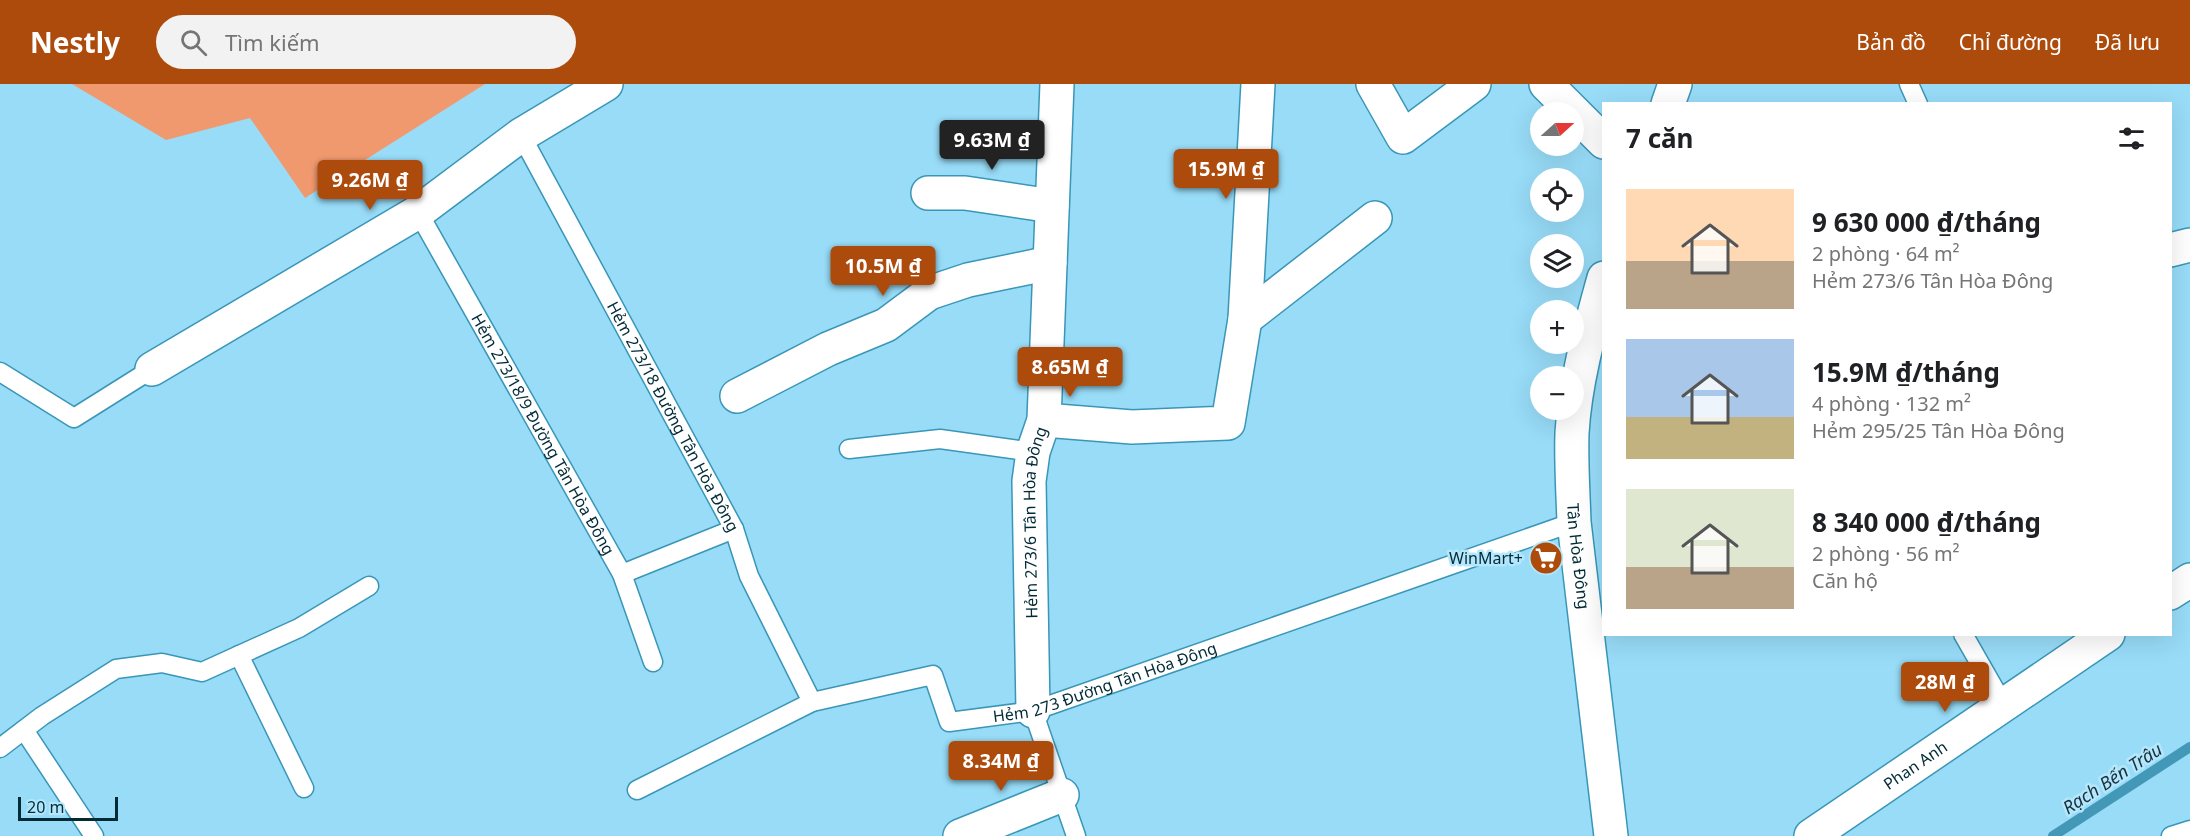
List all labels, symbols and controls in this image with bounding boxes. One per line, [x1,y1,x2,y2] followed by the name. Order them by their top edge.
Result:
[156,15,576,69] search box
[30,23,120,61] text: Nestly
[177,26,210,59] icon: search
[225,27,320,57] text: Tìm kiếm
[1856,28,1926,56] text: Bản đồ
[1959,28,2062,56] text: Chỉ đường
[2095,28,2160,56] text: Đã lưu
[1530,102,1584,156] north arrow
[1530,102,1584,420] map controls
[937,120,1047,171] pin: 9.63M ₫
[1626,120,1694,156] text: 7 căn
[2115,122,2148,155] icon: filters
[954,126,1030,153] text: 9.63M ₫
[1171,149,1281,200] pin: 15.9M ₫
[1188,155,1264,182] text: 15.9M ₫
[315,160,425,211] pin: 9.26M ₫
[332,166,408,193] text: 9.26M ₫
[1530,168,1584,222] button: locate
[1812,204,2041,240] text: 9 630 000 ₫/tháng
[1674,213,1746,285] icon: home
[1530,234,1584,288] button: layers
[1812,240,1960,267] text: 2 phòng · 64 m²
[828,246,938,297] pin: 10.5M ₫
[845,252,921,279] text: 10.5M ₫
[1812,267,2053,294] text: Hẻm 273/6 Tân Hòa Đông
[602,297,744,536] street label: Hẻm 273/18 Đường Tân Hòa Đông
[1530,300,1584,354] button: +
[466,309,620,559] street label: Hẻm 273/18/9 Đường Tân Hòa Đông
[1015,347,1125,398] pin: 8.65M ₫
[1032,353,1108,380] text: 8.65M ₫
[1812,354,2000,390] text: 15.9M ₫/tháng
[1674,363,1746,435] icon: home
[1530,366,1584,420] button: −
[1812,390,1971,417] text: 4 phòng · 132 m²
[1812,417,2065,444] text: Hẻm 295/25 Tân Hòa Đông
[1018,424,1052,619] street label: Hẻm 273/6 Tân Hòa Đông
[1562,503,1595,610] street label: Tân Hòa Đông
[1812,504,2041,540] text: 8 340 000 ₫/tháng
[1674,513,1746,585] icon: home
[1528,540,1564,576] supermarket icon: WinMart+
[1812,540,1960,567] text: 2 phòng · 56 m²
[1449,547,1523,569] place label: WinMart+
[1812,567,1878,594] text: Căn hộ
[991,637,1220,727] street label: Hẻm 273 Đường Tân Hòa Đông
[1903,662,1987,713] pin: 28M ₫
[1915,668,1975,695] text: 28M ₫
[1879,736,1951,795] street label: Phan Anh
[2058,737,2166,819] water label: Rạch Bến Trâu
[946,741,1056,792] pin: 8.34M ₫
[963,747,1039,774] text: 8.34M ₫
[18,794,118,822] scale bar
[27,796,64,818] text: 20 m

